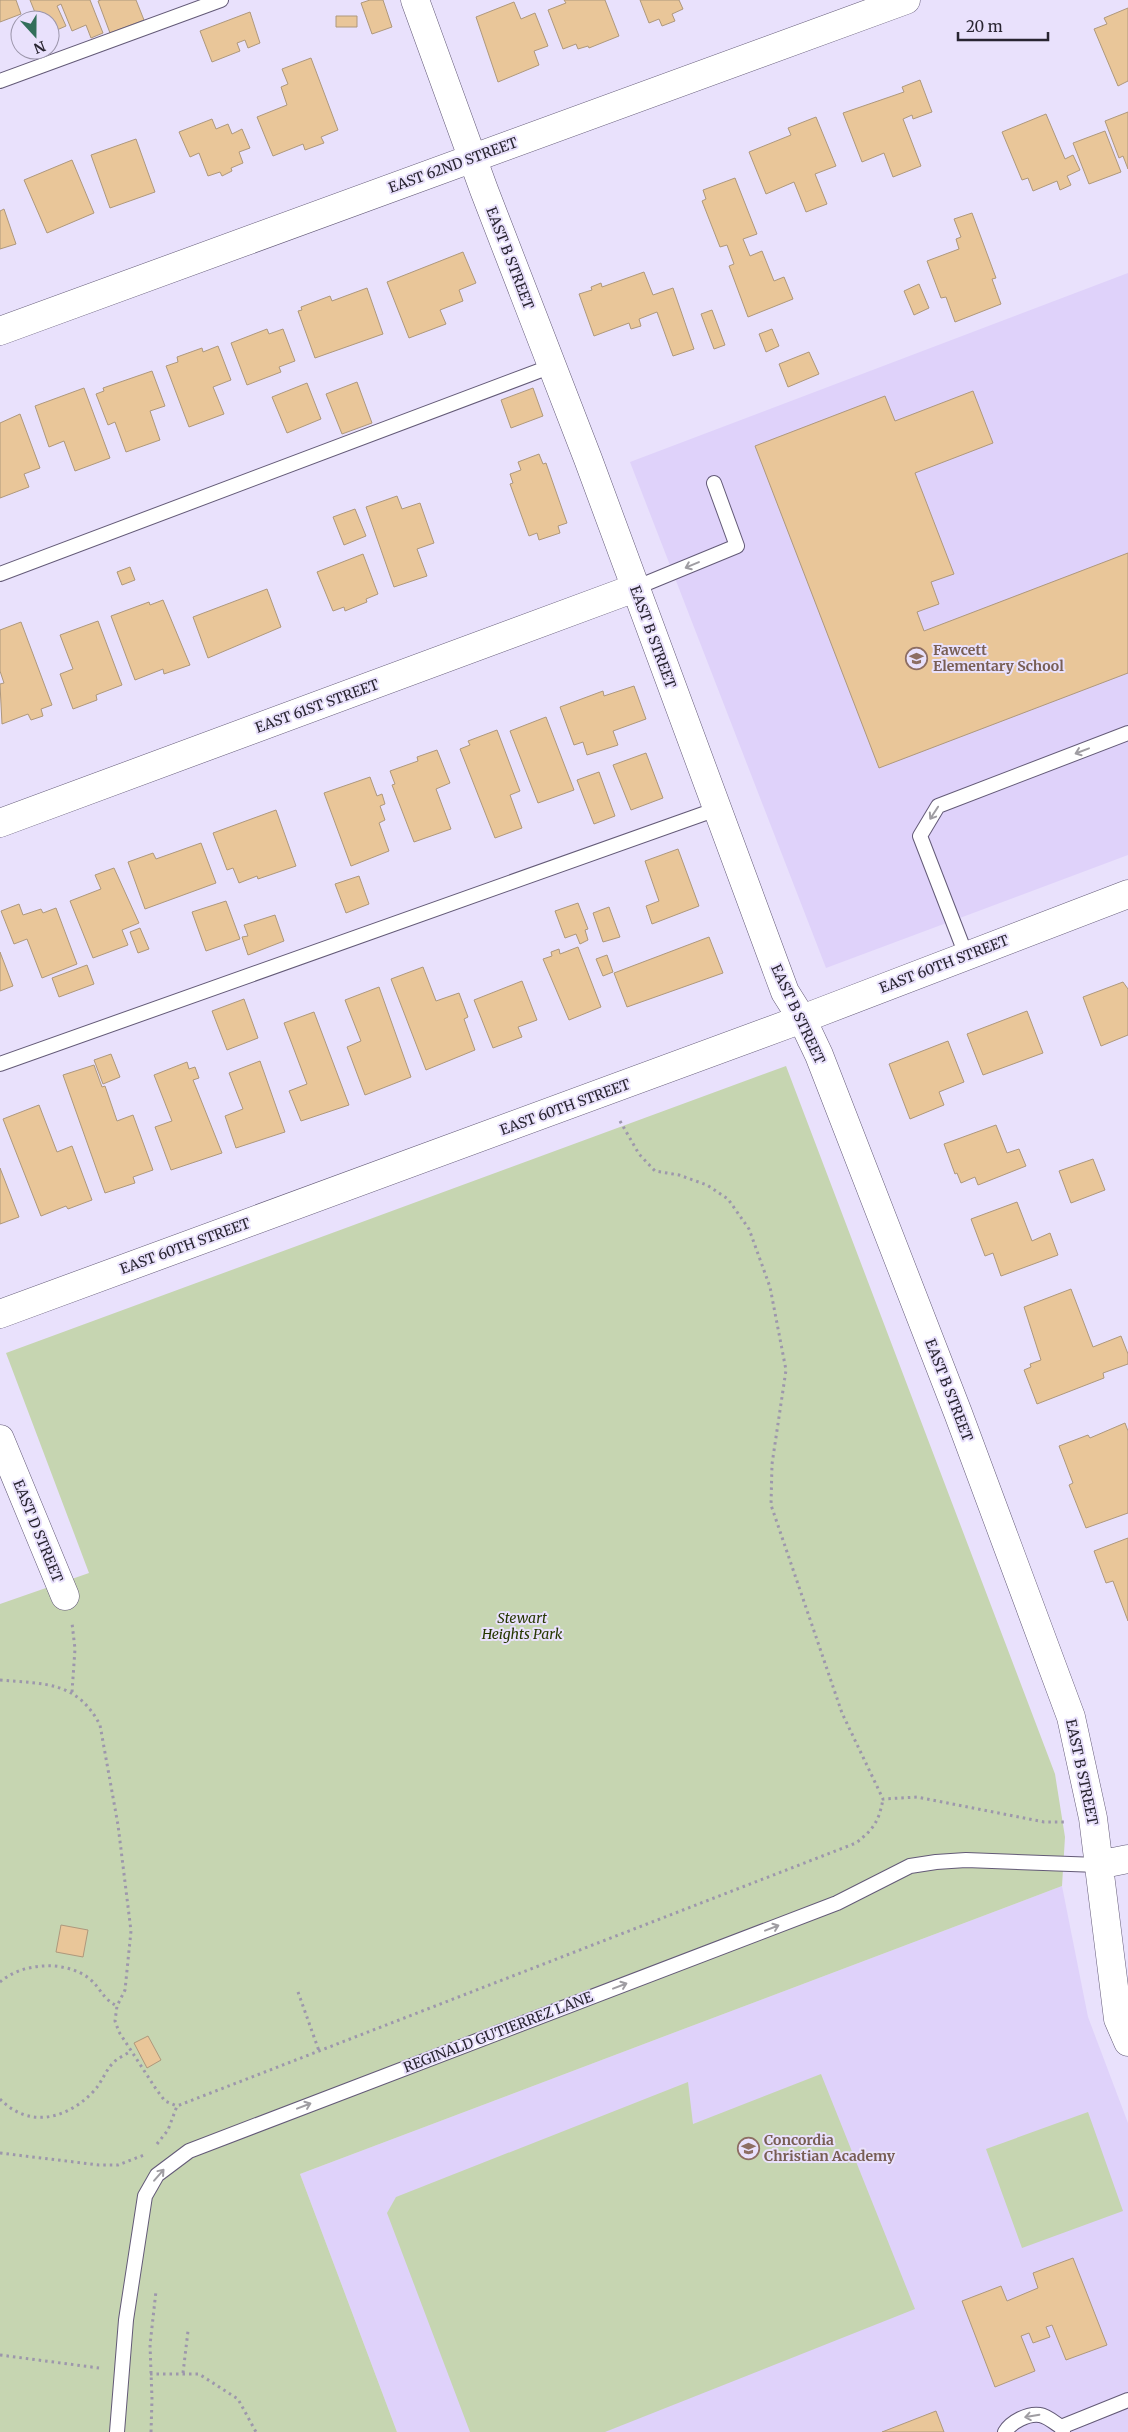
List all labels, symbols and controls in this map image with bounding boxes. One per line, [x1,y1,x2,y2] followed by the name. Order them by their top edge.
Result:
[10,10,60,60] north arrow
[958,10,1048,42] scale bar
[966,17,1003,36] text: 20 m
[31,37,48,58] text: N
[386,133,520,197] street label: EAST 62ND STREET
[482,204,538,312] street label: EAST B STREET
[685,561,700,570] one-way arrow
[626,583,680,691] street label: EAST B STREET
[933,641,1064,675] place label: Fawcett Elementary School
[905,646,929,670] school or university icon: Fawcett Elementary School
[253,675,382,737] street label: EAST 61ST STREET
[1075,747,1090,756] one-way arrow
[929,806,939,820] one-way arrow
[877,931,1012,997] street label: EAST 60TH STREET
[767,961,829,1067] street label: EAST B STREET
[497,1075,633,1139] street label: EAST 60TH STREET
[117,1214,253,1278] street label: EAST 60TH STREET
[921,1336,977,1444] street label: EAST B STREET
[9,1477,67,1585] street label: EAST D STREET
[481,1609,563,1643] park label: Stewart Heights Park
[1062,1717,1102,1827] street label: EAST B STREET
[763,1923,779,1932] one-way arrow
[612,1980,627,1990] one-way arrow
[401,1988,595,2076] street label: REGINALD GUTIERREZ LANE
[296,2101,312,2110] one-way arrow
[764,2131,896,2165] place label: Concordia Christian Academy
[736,2136,760,2160] school or university icon: Concordia Christian Academy
[153,2168,164,2181] one-way arrow
[1024,2412,1040,2422] one-way arrow

